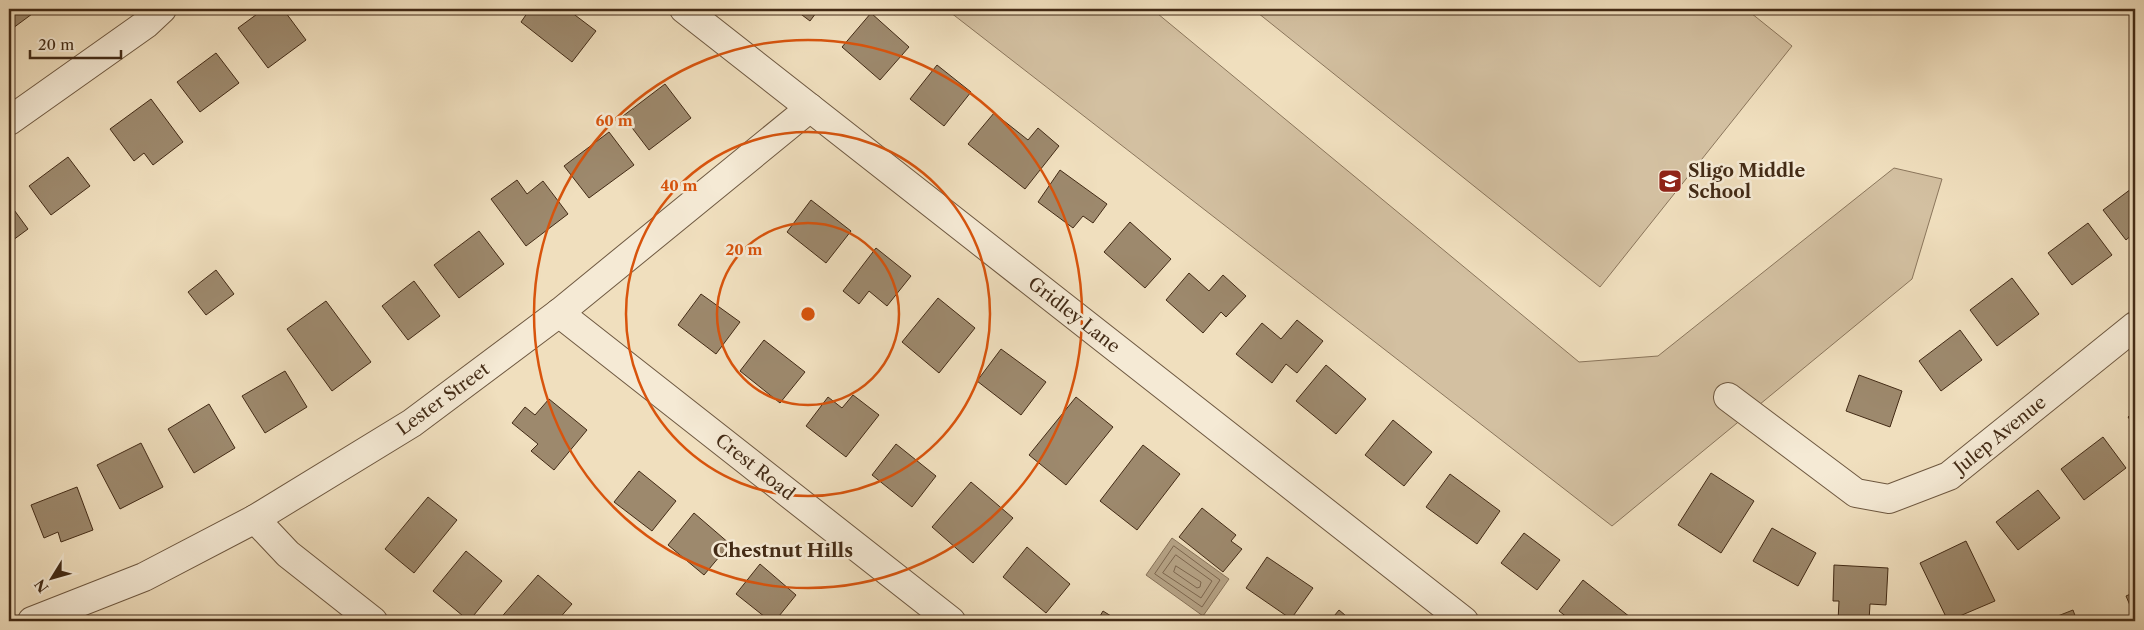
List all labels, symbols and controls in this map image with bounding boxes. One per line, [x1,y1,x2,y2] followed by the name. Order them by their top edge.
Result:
[30,28,121,60] scale bar
[38,35,74,54] text: 20 m
[595,111,633,130] text: 60 m
[1688,160,1805,203] place label: Sligo Middle School
[1657,168,1683,194] school or university icon: Sligo Middle School
[660,176,698,195] text: 40 m
[725,240,763,259] text: 20 m
[1024,272,1124,358] street label: Gridley Lane
[799,305,817,323] centre of rings
[392,358,494,440] street label: Lester Street
[1947,391,2050,481] street label: Julep Avenue
[711,429,799,505] street label: Crest Road
[713,539,853,562] district label: Chestnut Hills
[28,552,78,602] north arrow
[31,576,52,596] text: N

